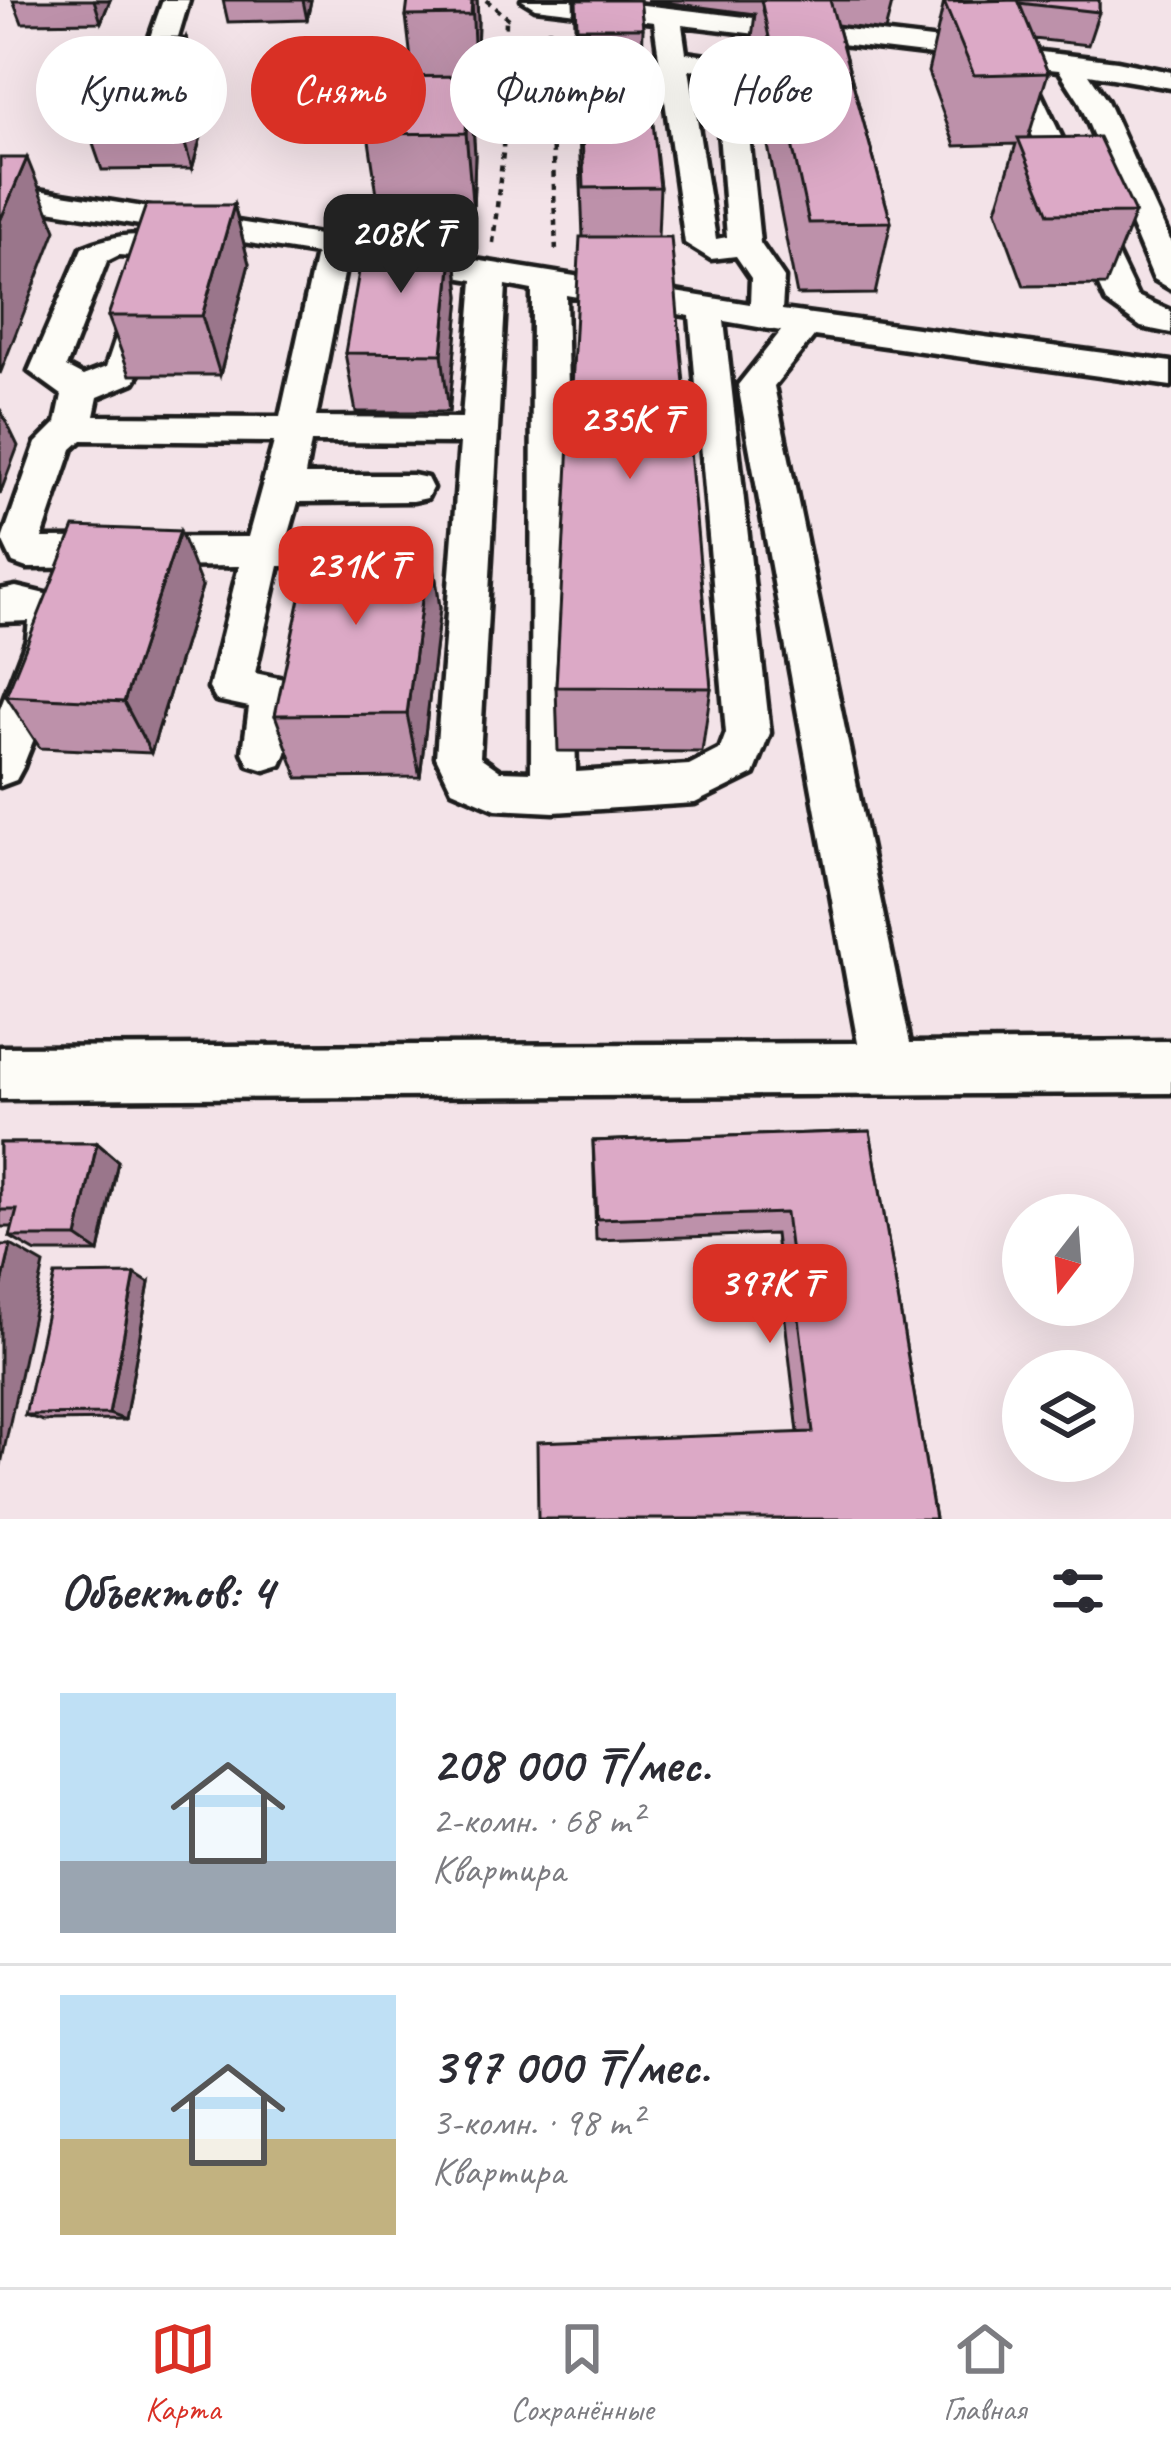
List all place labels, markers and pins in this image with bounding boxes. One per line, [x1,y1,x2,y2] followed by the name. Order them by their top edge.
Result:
[303,194,499,296] pin: 208K ₸
[532,380,728,482] pin: 235K ₸
[258,526,454,628] pin: 231K ₸
[672,1244,868,1346] pin: 397K ₸

